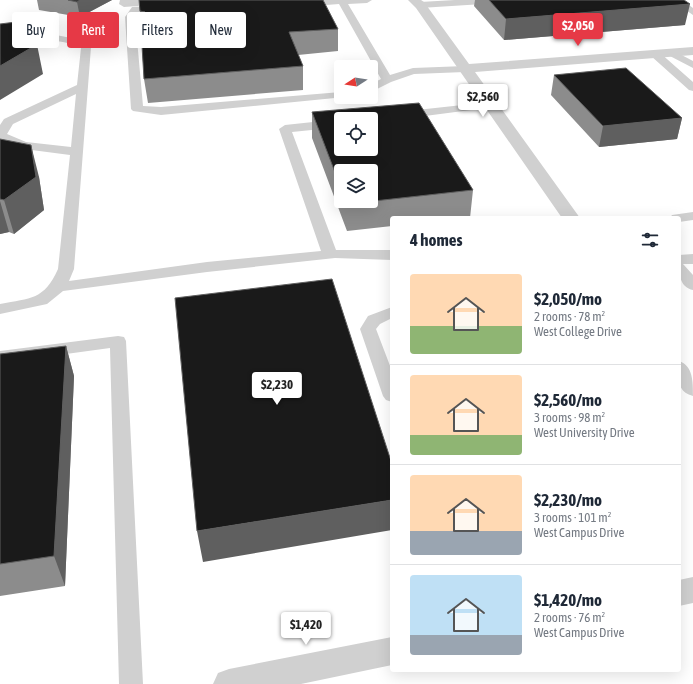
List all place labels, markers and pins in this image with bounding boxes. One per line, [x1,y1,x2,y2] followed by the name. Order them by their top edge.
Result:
[545,13,611,47] pin: $2,050
[450,84,516,118] pin: $2,560
[244,372,310,406] pin: $2,230
[273,612,339,646] pin: $1,420

